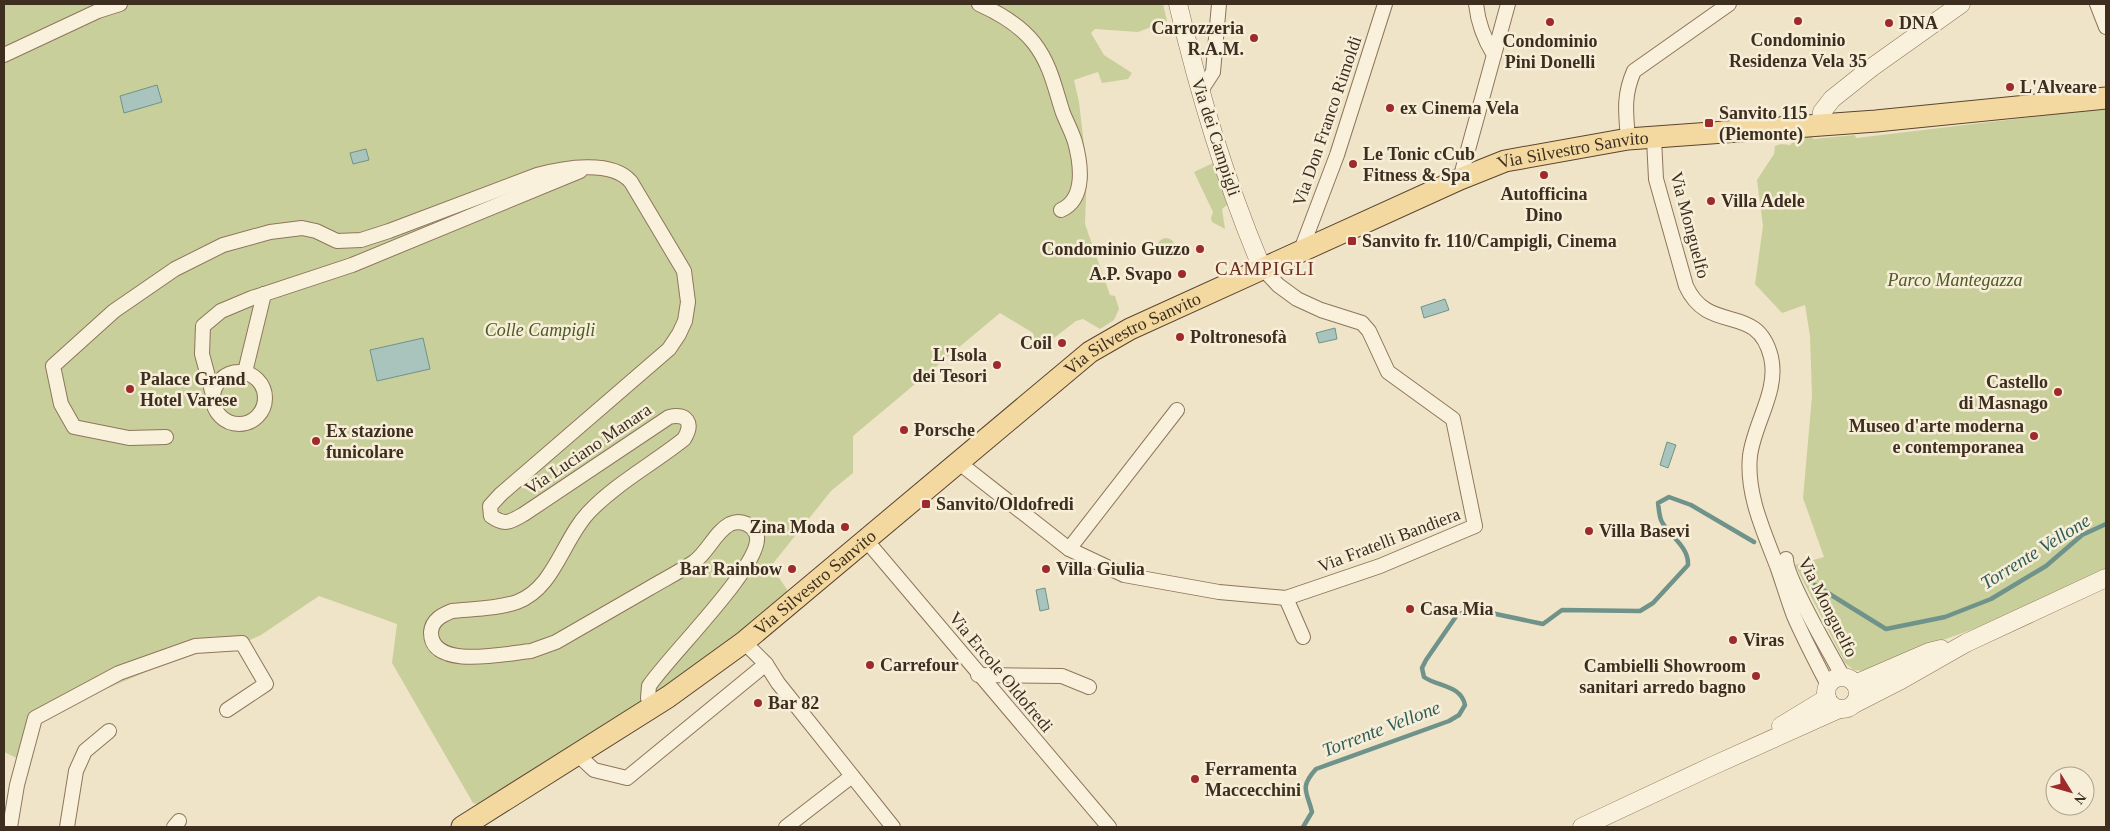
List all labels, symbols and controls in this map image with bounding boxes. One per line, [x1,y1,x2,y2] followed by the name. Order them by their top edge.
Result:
[1899,13,1938,33] place label: DNA
[1792,15,1804,27] marker: Condominio Residenza Vela 35
[1544,16,1556,28] marker: Condominio Pini Donelli
[1883,17,1895,29] marker: DNA
[1151,18,1244,59] place label: Carrozzeria R.A.M.
[1729,30,1867,71] place label: Condominio Residenza Vela 35
[1502,31,1598,72] place label: Condominio Pini Donelli
[1248,32,1260,44] marker: Carrozzeria R.A.M.
[1289,33,1365,209] street label: Via Don Franco Rimoldi
[1187,75,1245,199] street label: Via dei Campigli
[2020,77,2097,97] place label: L'Alveare
[2004,81,2016,93] marker: L'Alveare
[1400,98,1519,118] place label: ex Cinema Vela
[1384,102,1396,114] marker: ex Cinema Vela
[1719,103,1808,145] place label: Sanvito 115 (Piemonte)
[1703,117,1715,129] marker: Sanvito 115 (Piemonte)
[1494,128,1649,173] street label: Via Silvestro Sanvito
[1363,144,1475,185] place label: Le Tonic cCub Fitness & Spa
[1347,158,1359,170] marker: Le Tonic cCub Fitness & Spa
[1538,169,1550,181] marker: Autofficina Dino
[1666,170,1714,280] street label: Via Monguelfo
[1501,184,1588,225] place label: Autofficina Dino
[1721,191,1805,211] place label: Villa Adele
[1705,195,1717,207] marker: Villa Adele
[1362,231,1617,251] place label: Sanvito fr. 110/Campigli, Cinema
[1346,235,1358,247] marker: Sanvito fr. 110/Campigli, Cinema
[1041,239,1190,259] place label: Condominio Guzzo
[1194,243,1206,255] marker: Condominio Guzzo
[1215,258,1315,279] district label: CAMPIGLI
[1089,264,1172,284] place label: A.P. Svapo
[1176,268,1188,280] marker: A.P. Svapo
[1887,270,2022,290] park label: Parco Mantegazza
[1060,288,1204,379] street label: Via Silvestro Sanvito
[485,320,595,340] park label: Colle Campigli
[1190,327,1287,347] place label: Poltronesofà
[1174,331,1186,343] marker: Poltronesofà
[1020,333,1052,353] place label: Coil
[1056,337,1068,349] marker: Coil
[912,345,987,386] place label: L'Isola dei Tesori
[991,359,1003,371] marker: L'Isola dei Tesori
[140,369,246,410] place label: Palace Grand Hotel Varese
[1958,372,2048,413] place label: Castello di Masnago
[124,383,136,395] marker: Palace Grand Hotel Varese
[2052,386,2064,398] marker: Castello di Masnago
[521,399,655,499] street label: Via Luciano Manara
[1849,416,2024,457] place label: Museo d'arte moderna e contemporanea
[914,420,975,440] place label: Porsche
[326,421,414,462] place label: Ex stazione funicolare
[898,424,910,436] marker: Porsche
[2028,430,2040,442] marker: Museo d'arte moderna e contemporanea
[310,435,322,447] marker: Ex stazione funicolare
[936,494,1074,514] place label: Sanvito/Oldofredi
[920,498,932,510] marker: Sanvito/Oldofredi
[1315,504,1463,576] street label: Via Fratelli Bandiera
[1977,509,2094,593] water label: Torrente Vellone
[749,517,835,537] place label: Zina Moda
[839,521,851,533] marker: Zina Moda
[1599,521,1690,541] place label: Villa Basevi
[1583,525,1595,537] marker: Villa Basevi
[750,526,880,639] street label: Via Silvestro Sanvito
[1794,554,1862,660] street label: Via Monguelfo
[680,559,782,579] place label: Bar Rainbow
[1056,559,1145,579] place label: Villa Giulia
[786,563,798,575] marker: Bar Rainbow
[1040,563,1052,575] marker: Villa Giulia
[1420,599,1494,619] place label: Casa Mia
[1404,603,1416,615] marker: Casa Mia
[945,608,1057,736] street label: Via Ercole Oldofredi
[1743,630,1784,650] place label: Viras
[1727,634,1739,646] marker: Viras
[880,655,959,675] place label: Carrefour
[1579,656,1746,697] place label: Cambielli Showroom sanitari arredo bagno
[864,659,876,671] marker: Carrefour
[1750,670,1762,682] marker: Cambielli Showroom sanitari arredo bagno
[768,693,819,713] place label: Bar 82
[1319,696,1443,761] water label: Torrente Vellone
[752,697,764,709] marker: Bar 82
[1205,759,1301,800] place label: Ferramenta Maccecchini
[2045,766,2095,816] north arrow
[1189,773,1201,785] marker: Ferramenta Maccecchini
[2071,790,2089,807] text: N

